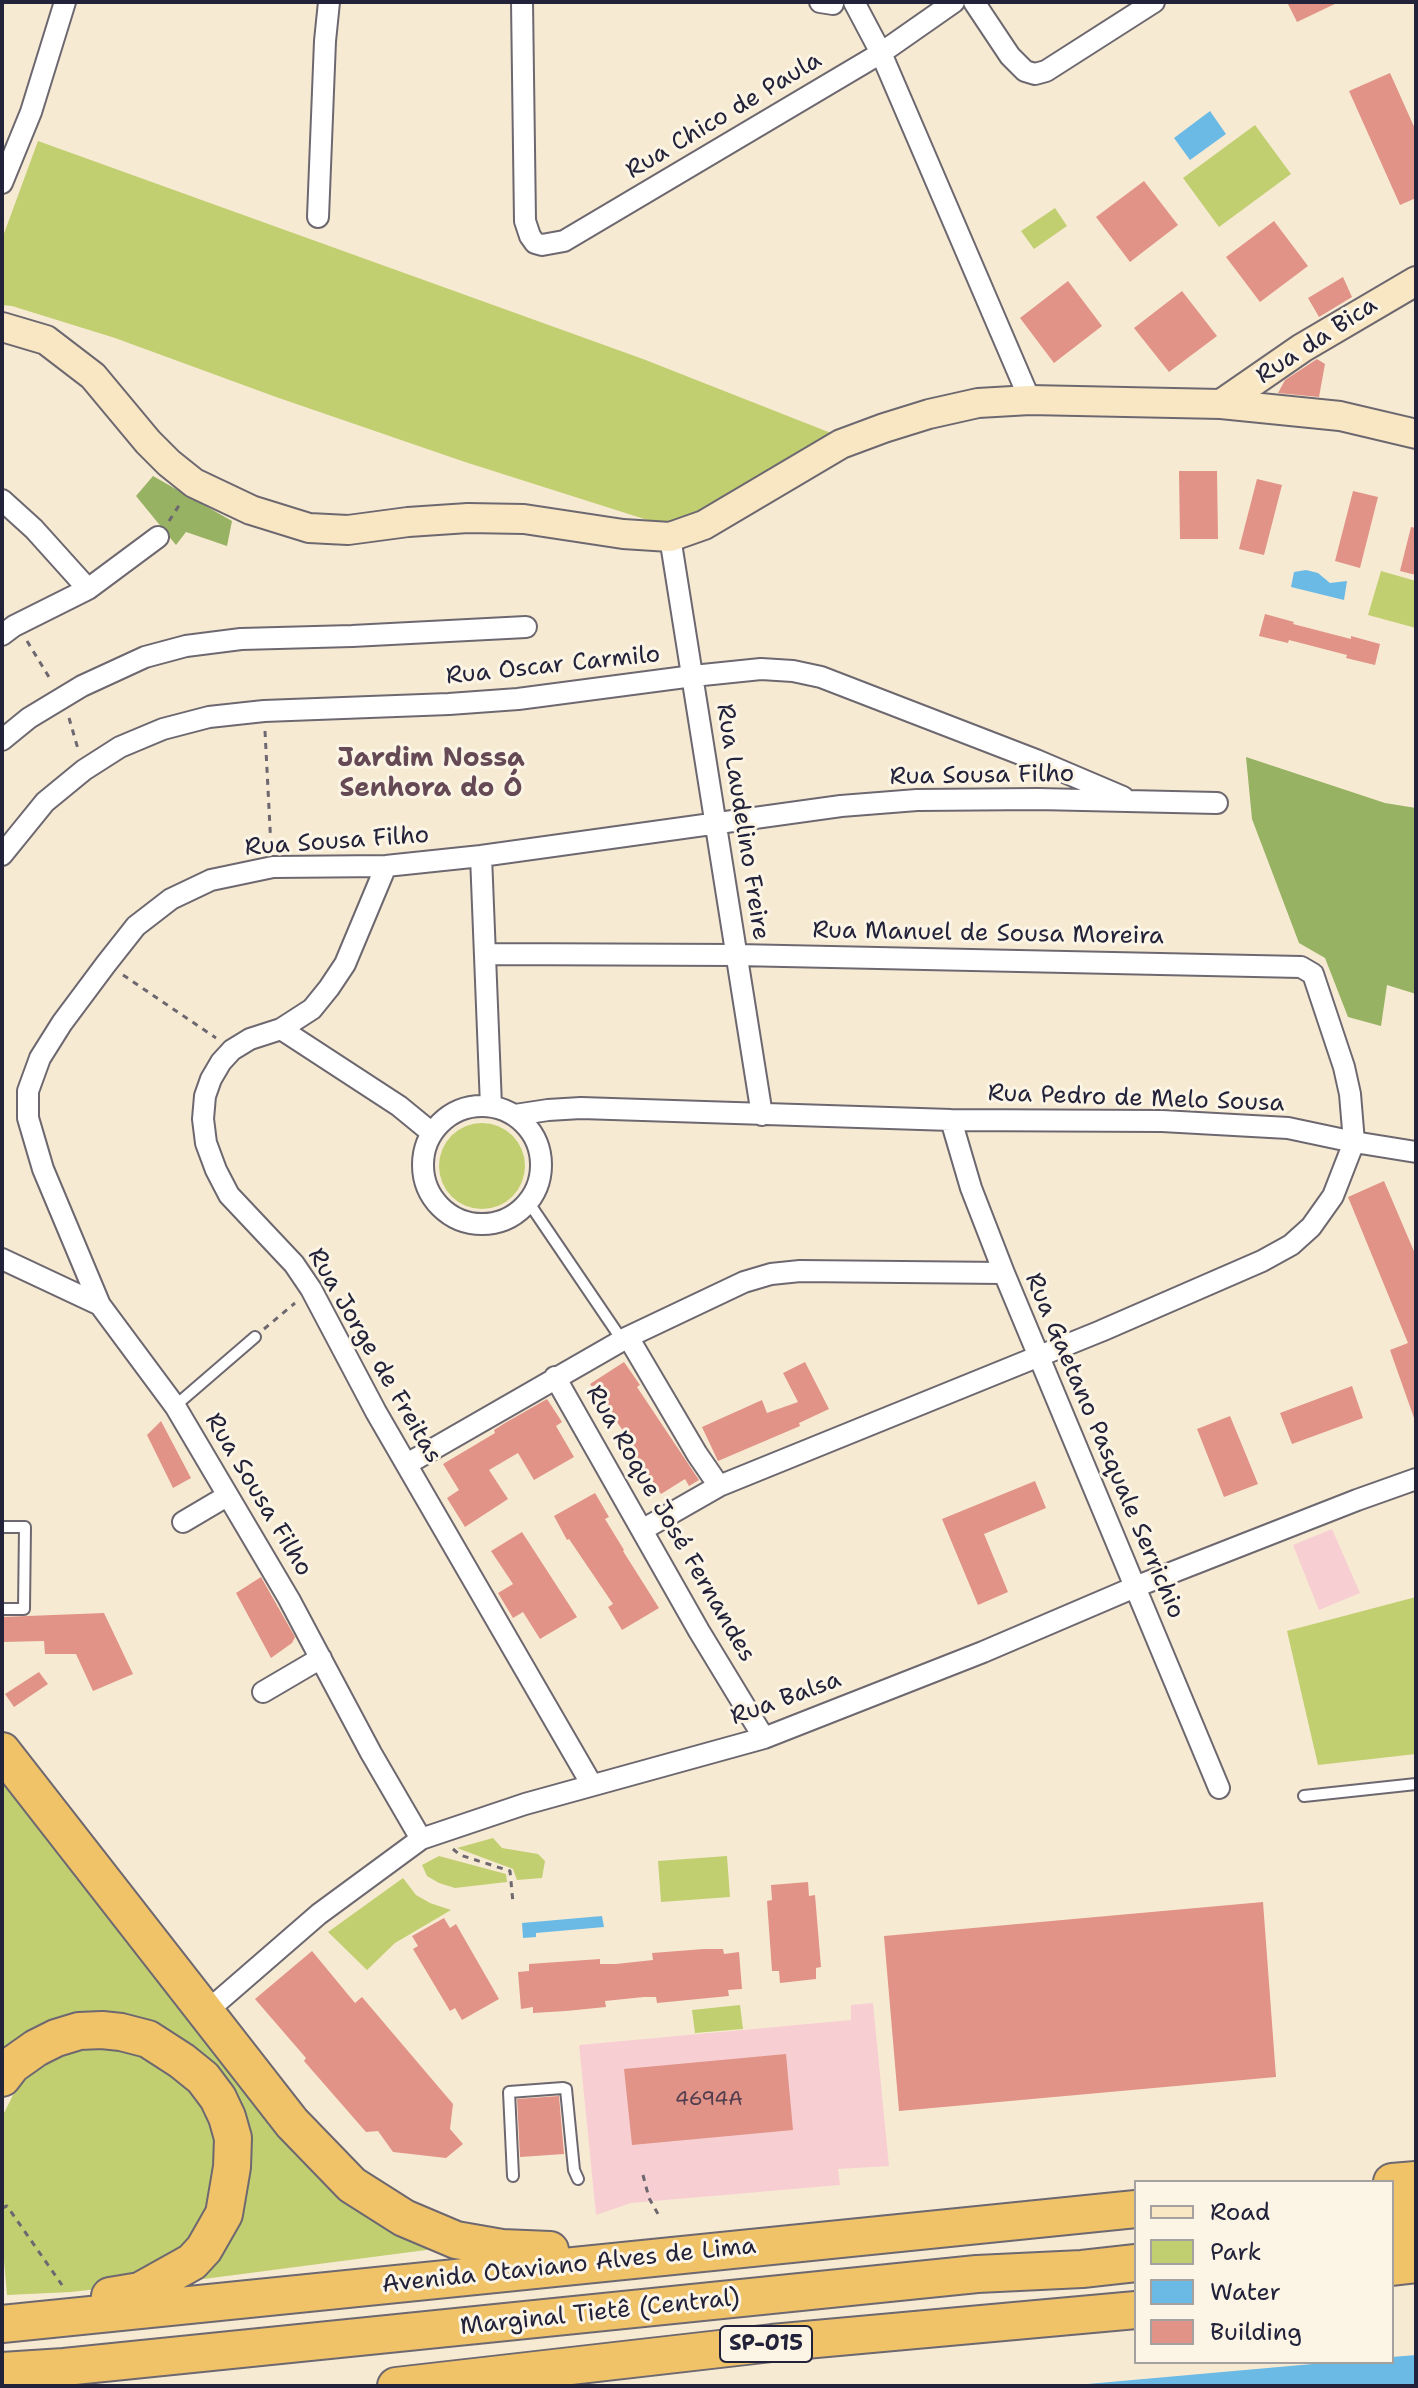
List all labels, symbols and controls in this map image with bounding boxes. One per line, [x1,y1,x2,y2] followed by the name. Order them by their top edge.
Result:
[621,46,827,186] street label: Rua Chico de Paula
[1251,291,1383,391] street label: Rua da Bica
[445,640,661,692] street label: Rua Oscar Carmilo
[709,702,775,942] street label: Rua Laudelino Freire
[337,743,525,804] district label: Jardim Nossa Senhora do Ó
[889,760,1075,792] street label: Rua Sousa Filho
[244,821,430,863] street label: Rua Sousa Filho
[812,917,1164,951] street label: Rua Manuel de Sousa Moreira
[987,1079,1285,1119] street label: Rua Pedro de Melo Sousa
[301,1243,447,1469] street label: Rua Jorge de Freitas
[1018,1269,1190,1623] street label: Rua Gaetano Pasquale Serrichio
[579,1381,761,1667] street label: Rua Roque José Fernandes
[198,1408,318,1582] street label: Rua Sousa Filho
[727,1666,845,1732] street label: Rua Balsa
[675,2088,743,2112] house number: 4694A
[1134,2180,1394,2364] legend
[1210,2196,1270,2228] text: Road
[381,2232,757,2300] street label: Avenida Otaviano Alves de Lima
[1210,2236,1262,2268] text: Park
[1210,2276,1281,2308] text: Water
[459,2284,741,2342] street label: Marginal Tietê (Central)
[1210,2316,1302,2348] text: Building
[720,2326,812,2362] road number: SP-015

